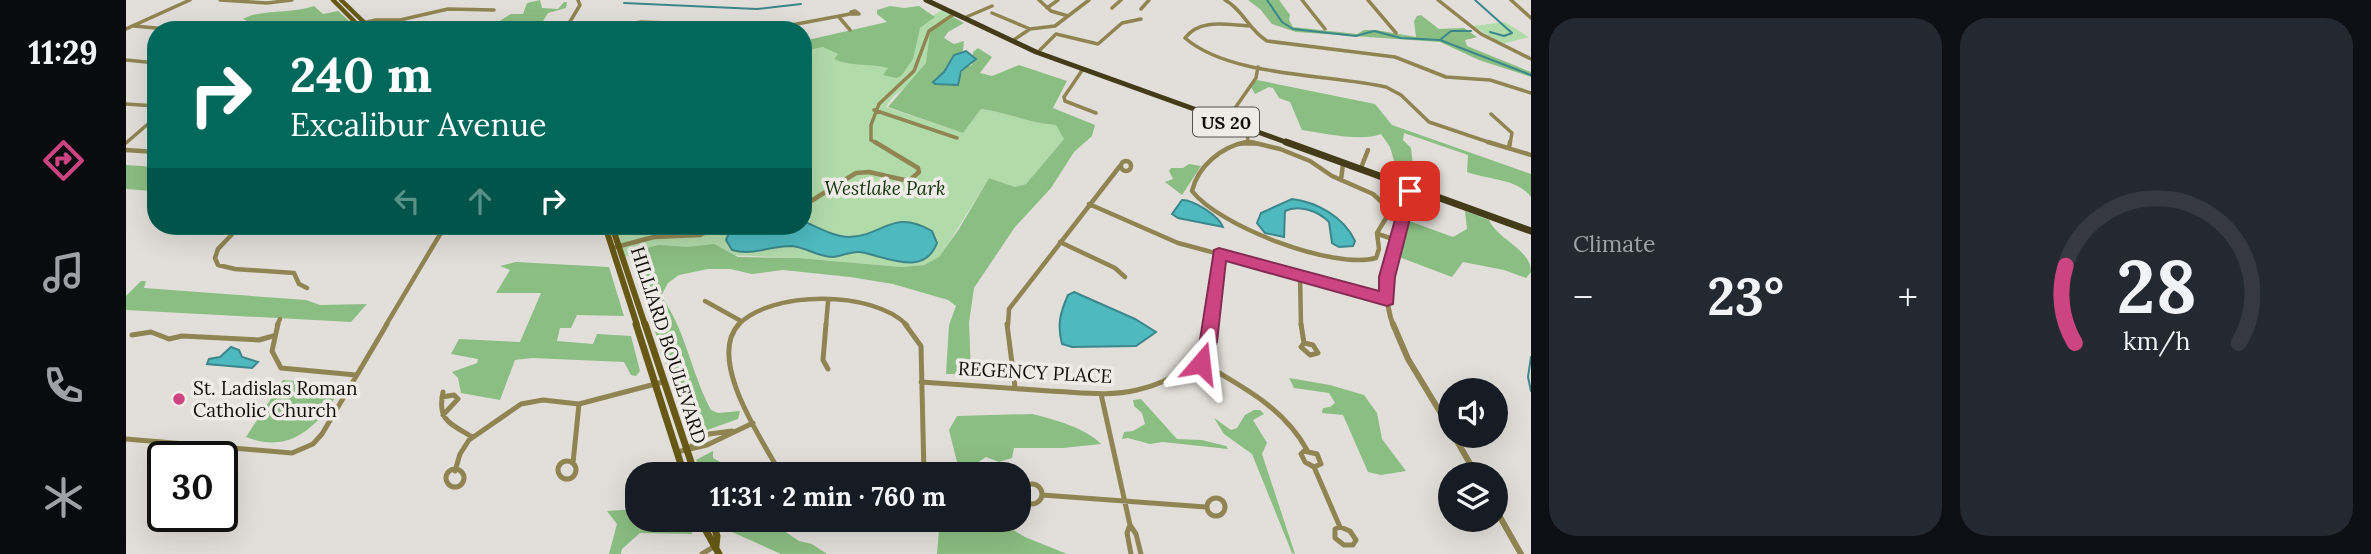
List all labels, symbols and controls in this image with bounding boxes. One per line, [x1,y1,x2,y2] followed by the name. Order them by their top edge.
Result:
[28,32,98,73] text: 11:29
[290,43,432,105] text: 240 m
[175,49,266,140] icon: right
[290,104,546,145] text: Excalibur Avenue
[1193,107,1259,136] road number: US 20
[39,136,88,185] icon: directions
[1380,161,1440,221] pin
[1391,172,1429,210] icon: arrive
[824,176,946,200] park label: Westlake Park
[388,182,426,220] icon: left
[461,182,499,220] icon: ahead
[534,182,572,220] icon: right
[1573,229,1655,258] text: Climate
[2116,240,2197,333] text: 28
[626,243,712,447] street label: HILLIARD BOULEVARD
[39,248,88,297] icon: music
[1707,263,1784,329] text: 23°
[1573,273,1593,321] text: −
[1898,273,1918,321] text: +
[2123,325,2190,357] text: km/h
[1164,326,1238,400] position arrow
[957,356,1113,388] street label: REGENCY PLACE
[39,361,88,410] icon: phone
[193,376,357,422] place label: St. Ladislas Roman Catholic Church
[1438,378,1508,532] map controls
[1438,378,1508,448] button: sound
[171,391,187,407] marker: St. Ladislas Roman Catholic Church
[147,441,238,532] speed limit sign: 30
[1438,462,1508,532] button: layers
[39,473,88,522] icon: climate
[710,480,946,513] text: 11:31 · 2 min · 760 m

